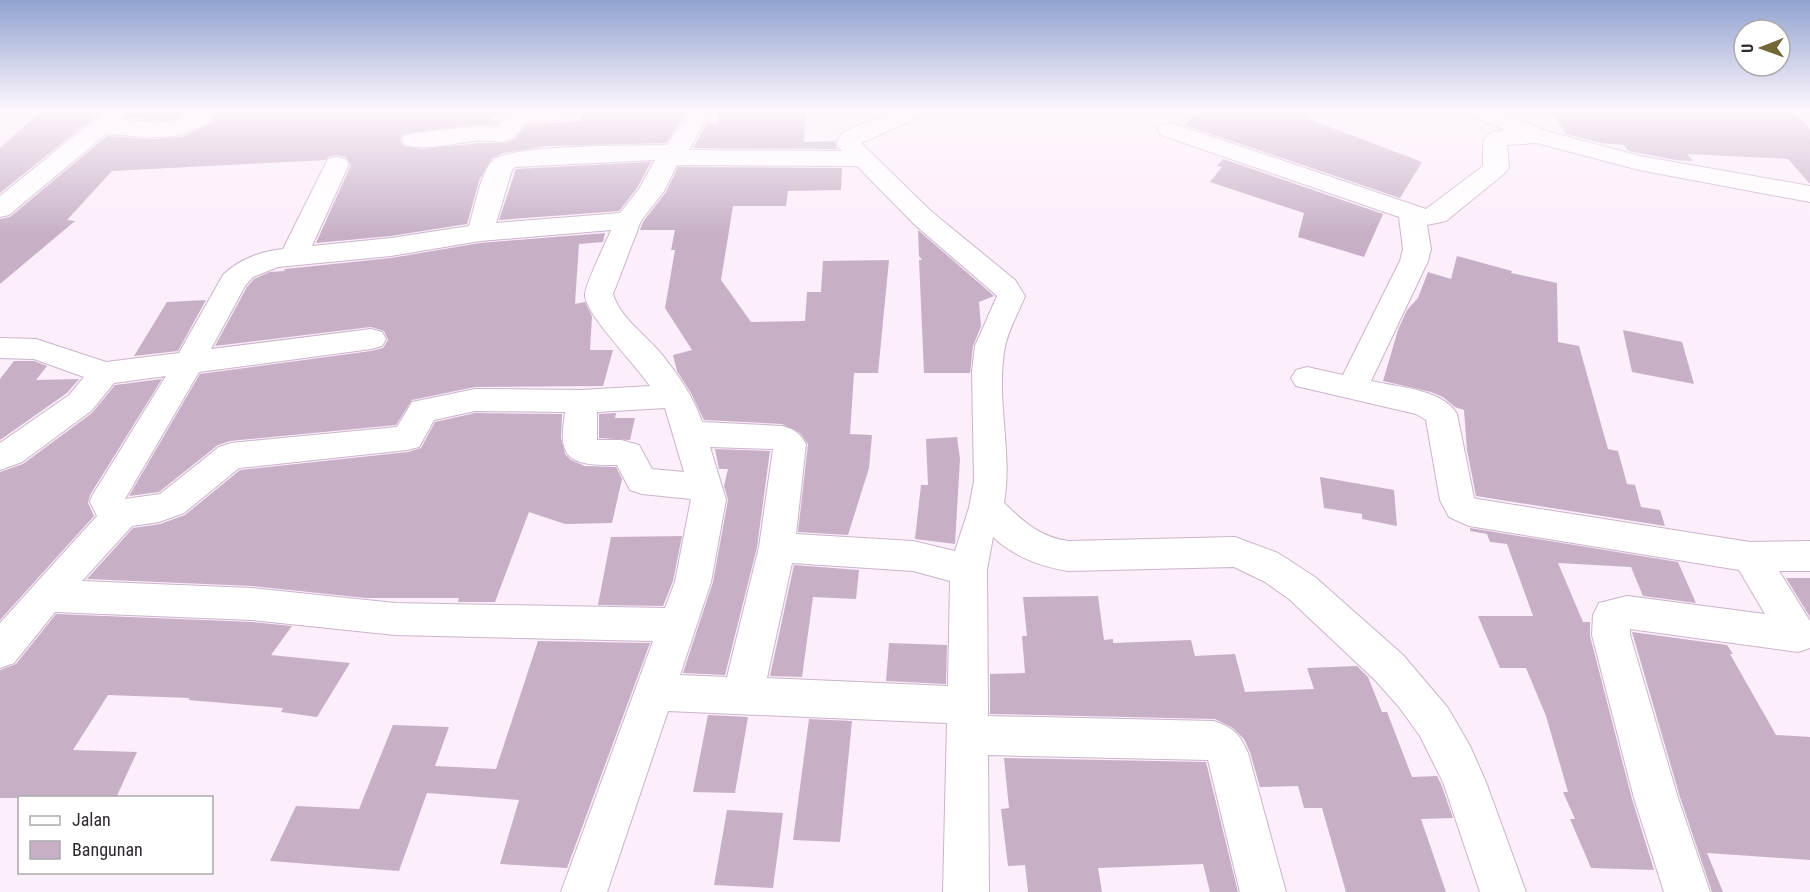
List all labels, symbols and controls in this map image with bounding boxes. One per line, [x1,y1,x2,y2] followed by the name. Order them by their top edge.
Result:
[1732,18,1792,78] north arrow
[1738,44,1757,53] text: U
[18,796,213,874] legend
[72,809,111,830] text: Jalan
[72,839,143,860] text: Bangunan

